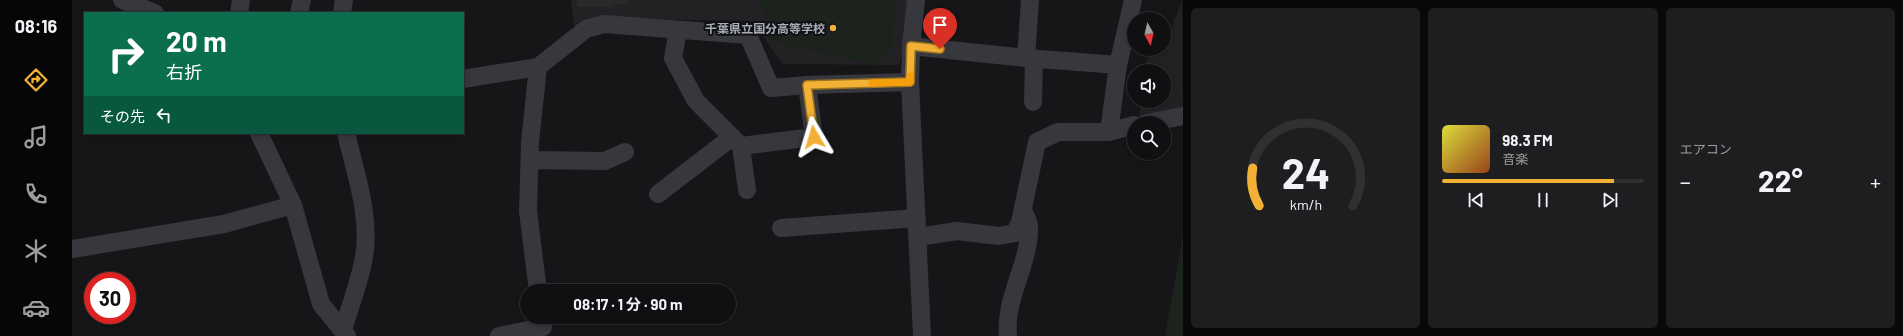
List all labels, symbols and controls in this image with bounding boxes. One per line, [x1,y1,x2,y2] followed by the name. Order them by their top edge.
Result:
[923,8,957,49] pin
[1127,12,1171,56] north arrow
[1127,12,1171,160] map controls
[929,14,951,36] icon: arrive
[15,15,57,37] text: 08:16
[705,21,825,35] place label: 千葉県立国分高等学校
[828,23,838,33] marker: 千葉県立国分高等学校
[166,24,227,58] text: 20 m
[100,28,152,80] icon: right
[166,61,202,83] text: 右折
[1127,64,1171,108] button: sound
[22,66,50,94] icon: directions
[153,104,175,126] icon: left
[100,107,145,125] text: その先
[793,116,835,158] position arrow
[1127,116,1171,160] button: search
[22,123,50,151] icon: music
[1502,131,1553,149] text: 98.3 FM
[1680,141,1732,157] text: エアコン
[1281,147,1330,197] text: 24
[1502,151,1528,167] text: 音楽
[1758,162,1803,198] text: 22°
[1680,168,1691,194] text: −
[1870,168,1881,194] text: +
[22,180,50,208] icon: phone
[1465,189,1487,211] icon: previous
[1532,189,1554,211] icon: pause
[1599,189,1621,211] icon: next
[1289,196,1322,213] text: km/h
[22,237,50,265] icon: climate
[84,272,136,324] speed limit sign: 30
[22,294,50,322] icon: car
[573,295,683,313] text: 08:17 · 1 分 · 90 m

